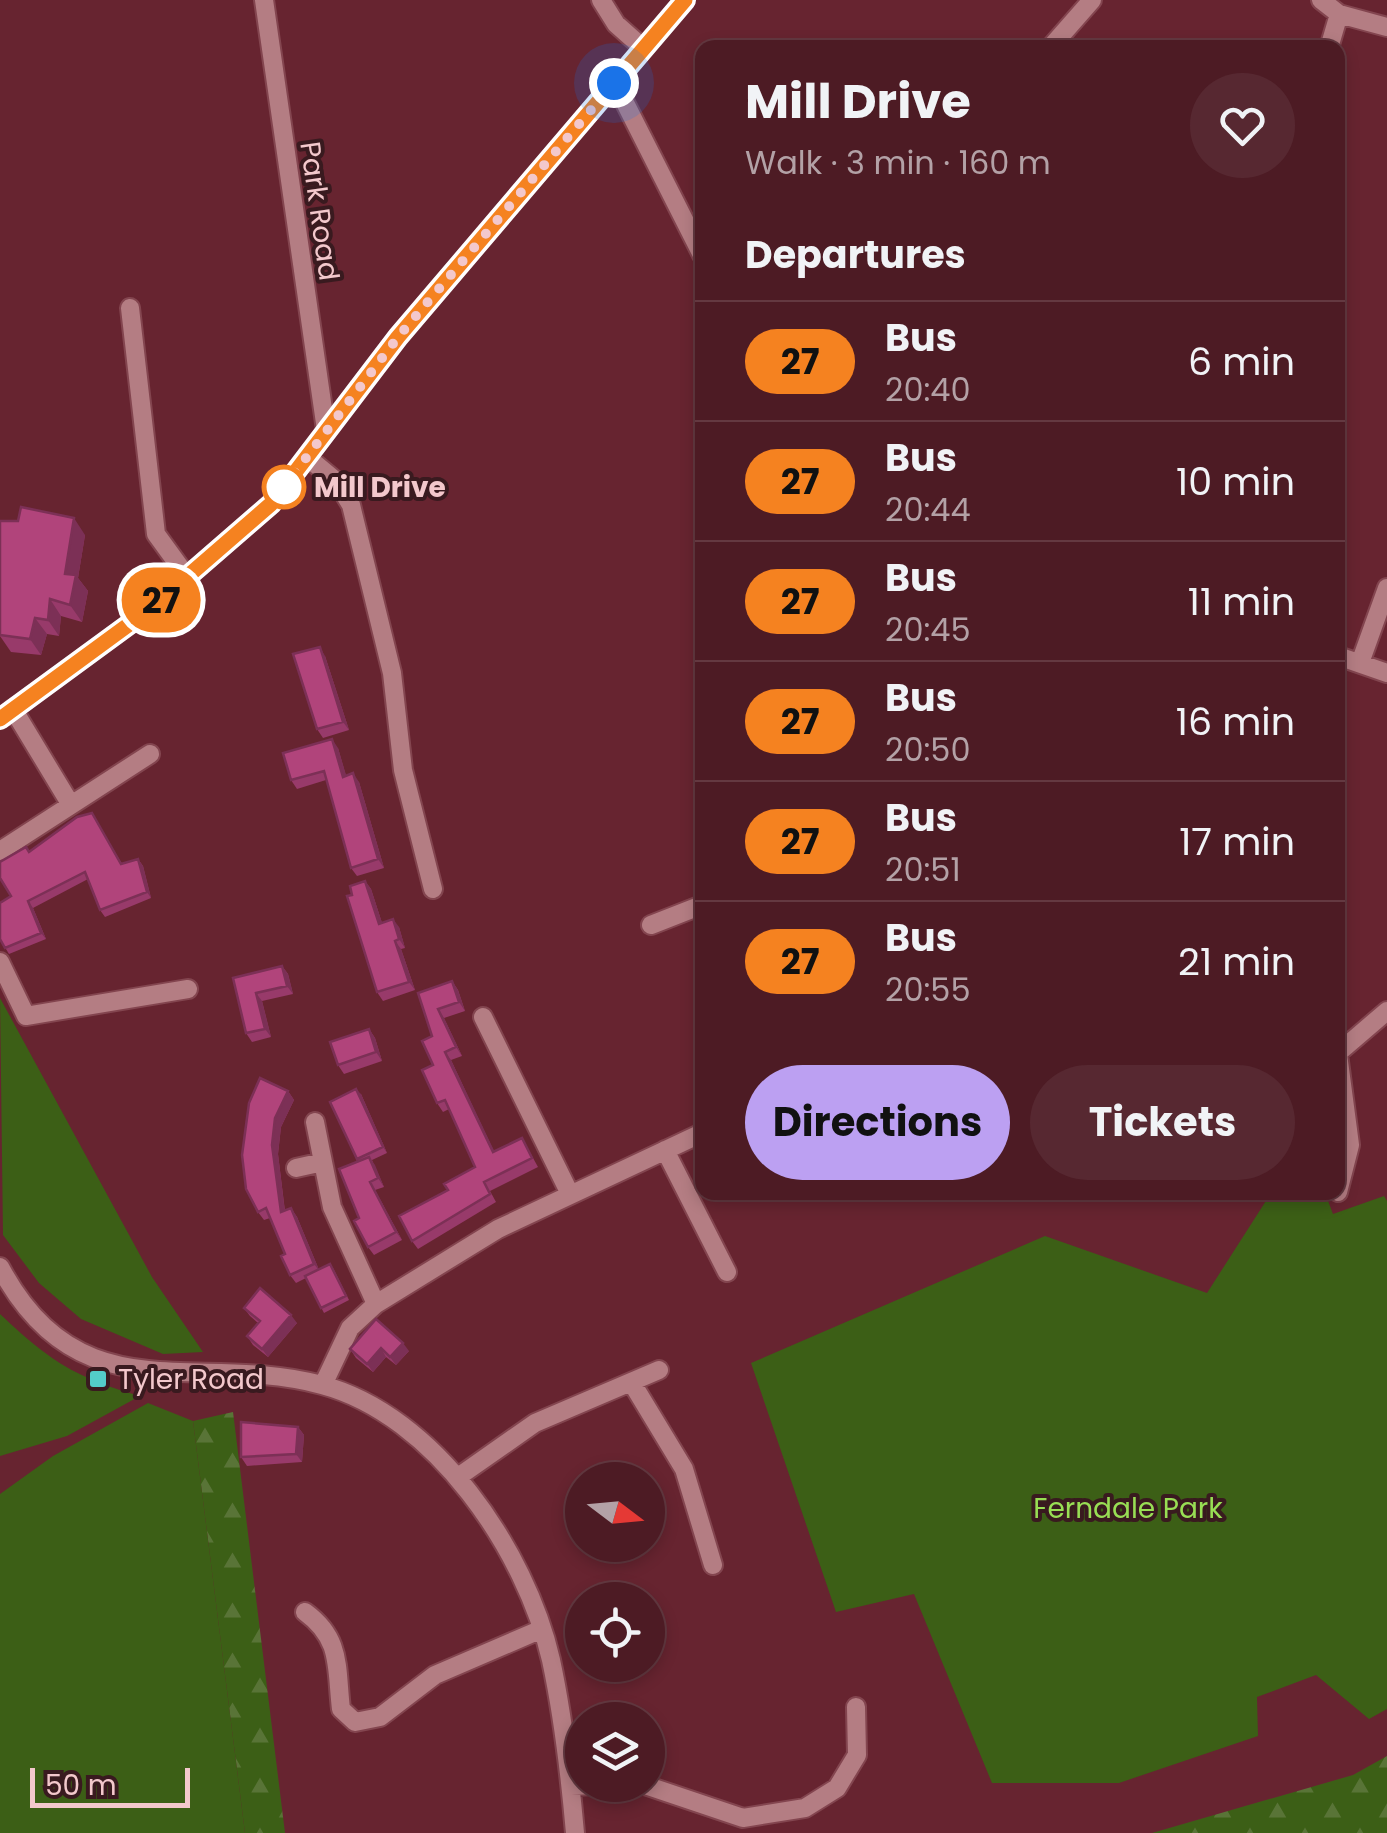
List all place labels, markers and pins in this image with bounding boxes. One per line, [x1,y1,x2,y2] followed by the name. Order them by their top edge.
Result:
[263,466,305,508] marker: Mill Drive
[314,468,446,507] place label: Mill Drive
[118,1360,264,1399] place label: Tyler Road
[87,1368,109,1390] marker: Tyler Road

